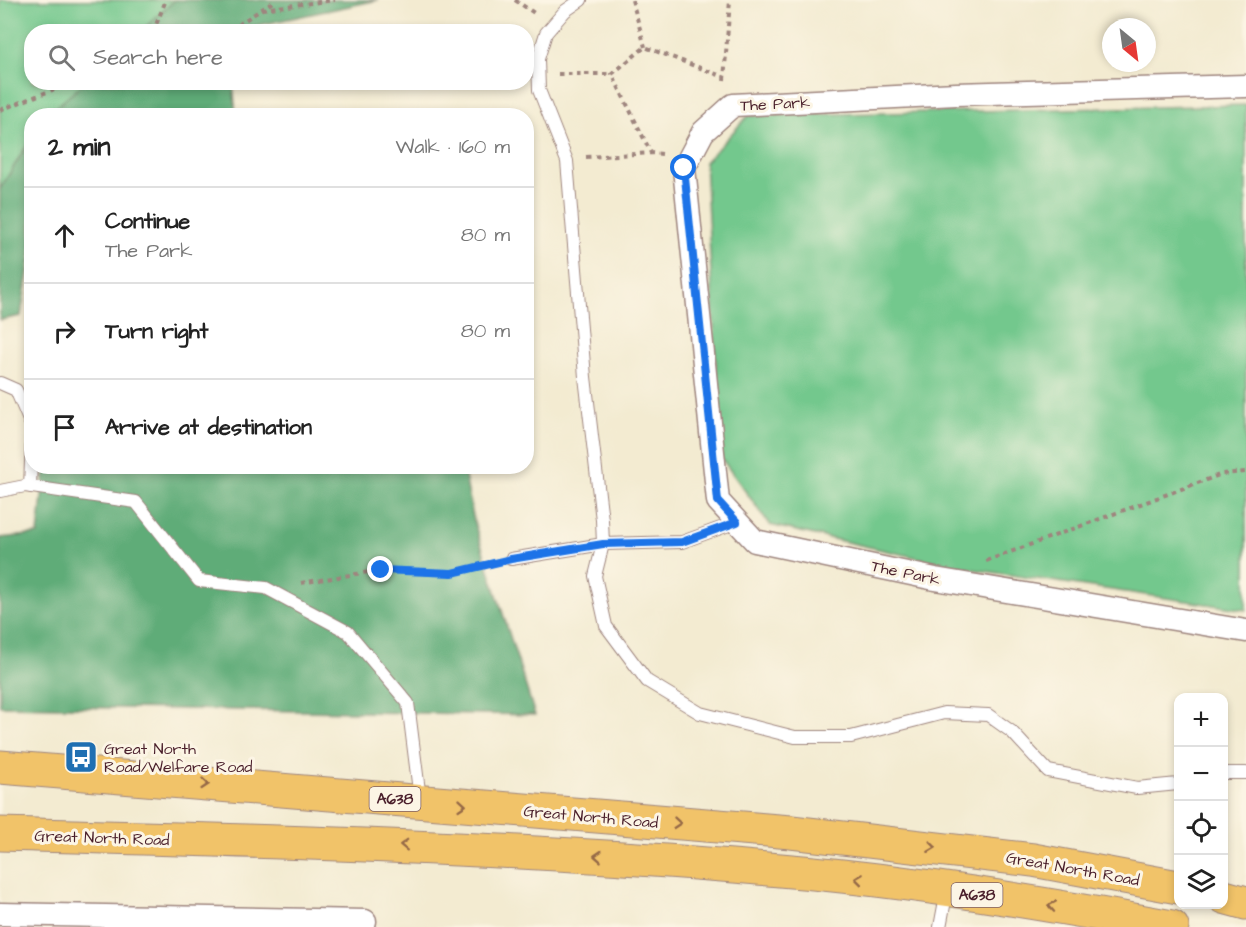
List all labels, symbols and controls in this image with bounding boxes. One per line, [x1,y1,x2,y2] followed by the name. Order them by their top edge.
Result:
[1102,18,1156,72] north arrow
[24,24,534,90] search box
[45,41,78,74] icon: search
[93,42,223,73] text: Search here
[740,91,811,117] street label: The Park
[48,129,110,165] text: 2 min
[395,133,510,161] text: Walk · 160 m
[670,154,696,180] route start
[105,206,190,237] text: Continue
[48,219,81,252] icon: ahead
[461,221,510,249] text: 80 m
[105,237,192,265] text: The Park
[48,315,81,348] icon: right
[105,316,208,347] text: Turn right
[461,317,510,345] text: 80 m
[48,411,81,444] icon: arrive
[105,412,312,443] text: Arrive at destination
[869,555,942,591] street label: The Park
[367,556,393,582] route end
[1174,693,1228,909] map controls
[1174,693,1228,747] button: +
[104,738,253,778] place label: Great North Road/Welfare Road
[63,739,99,775] bus stop icon: Great North Road/Welfare Road
[1174,747,1228,801] button: −
[200,777,209,790] one-way arrow
[370,787,420,811] road number: A638
[457,798,466,811] one-way arrow
[523,800,659,834] street label: Great North Road
[1174,801,1228,855] button: locate
[673,816,682,829] one-way arrow
[34,825,170,851] street label: Great North Road
[399,839,408,851] one-way arrow
[928,840,937,853] one-way arrow
[1004,846,1141,892] street label: Great North Road
[594,849,603,862] one-way arrow
[1174,855,1228,909] button: layers
[854,873,863,886] one-way arrow
[952,883,1002,907] road number: A638
[1047,901,1056,913] one-way arrow

